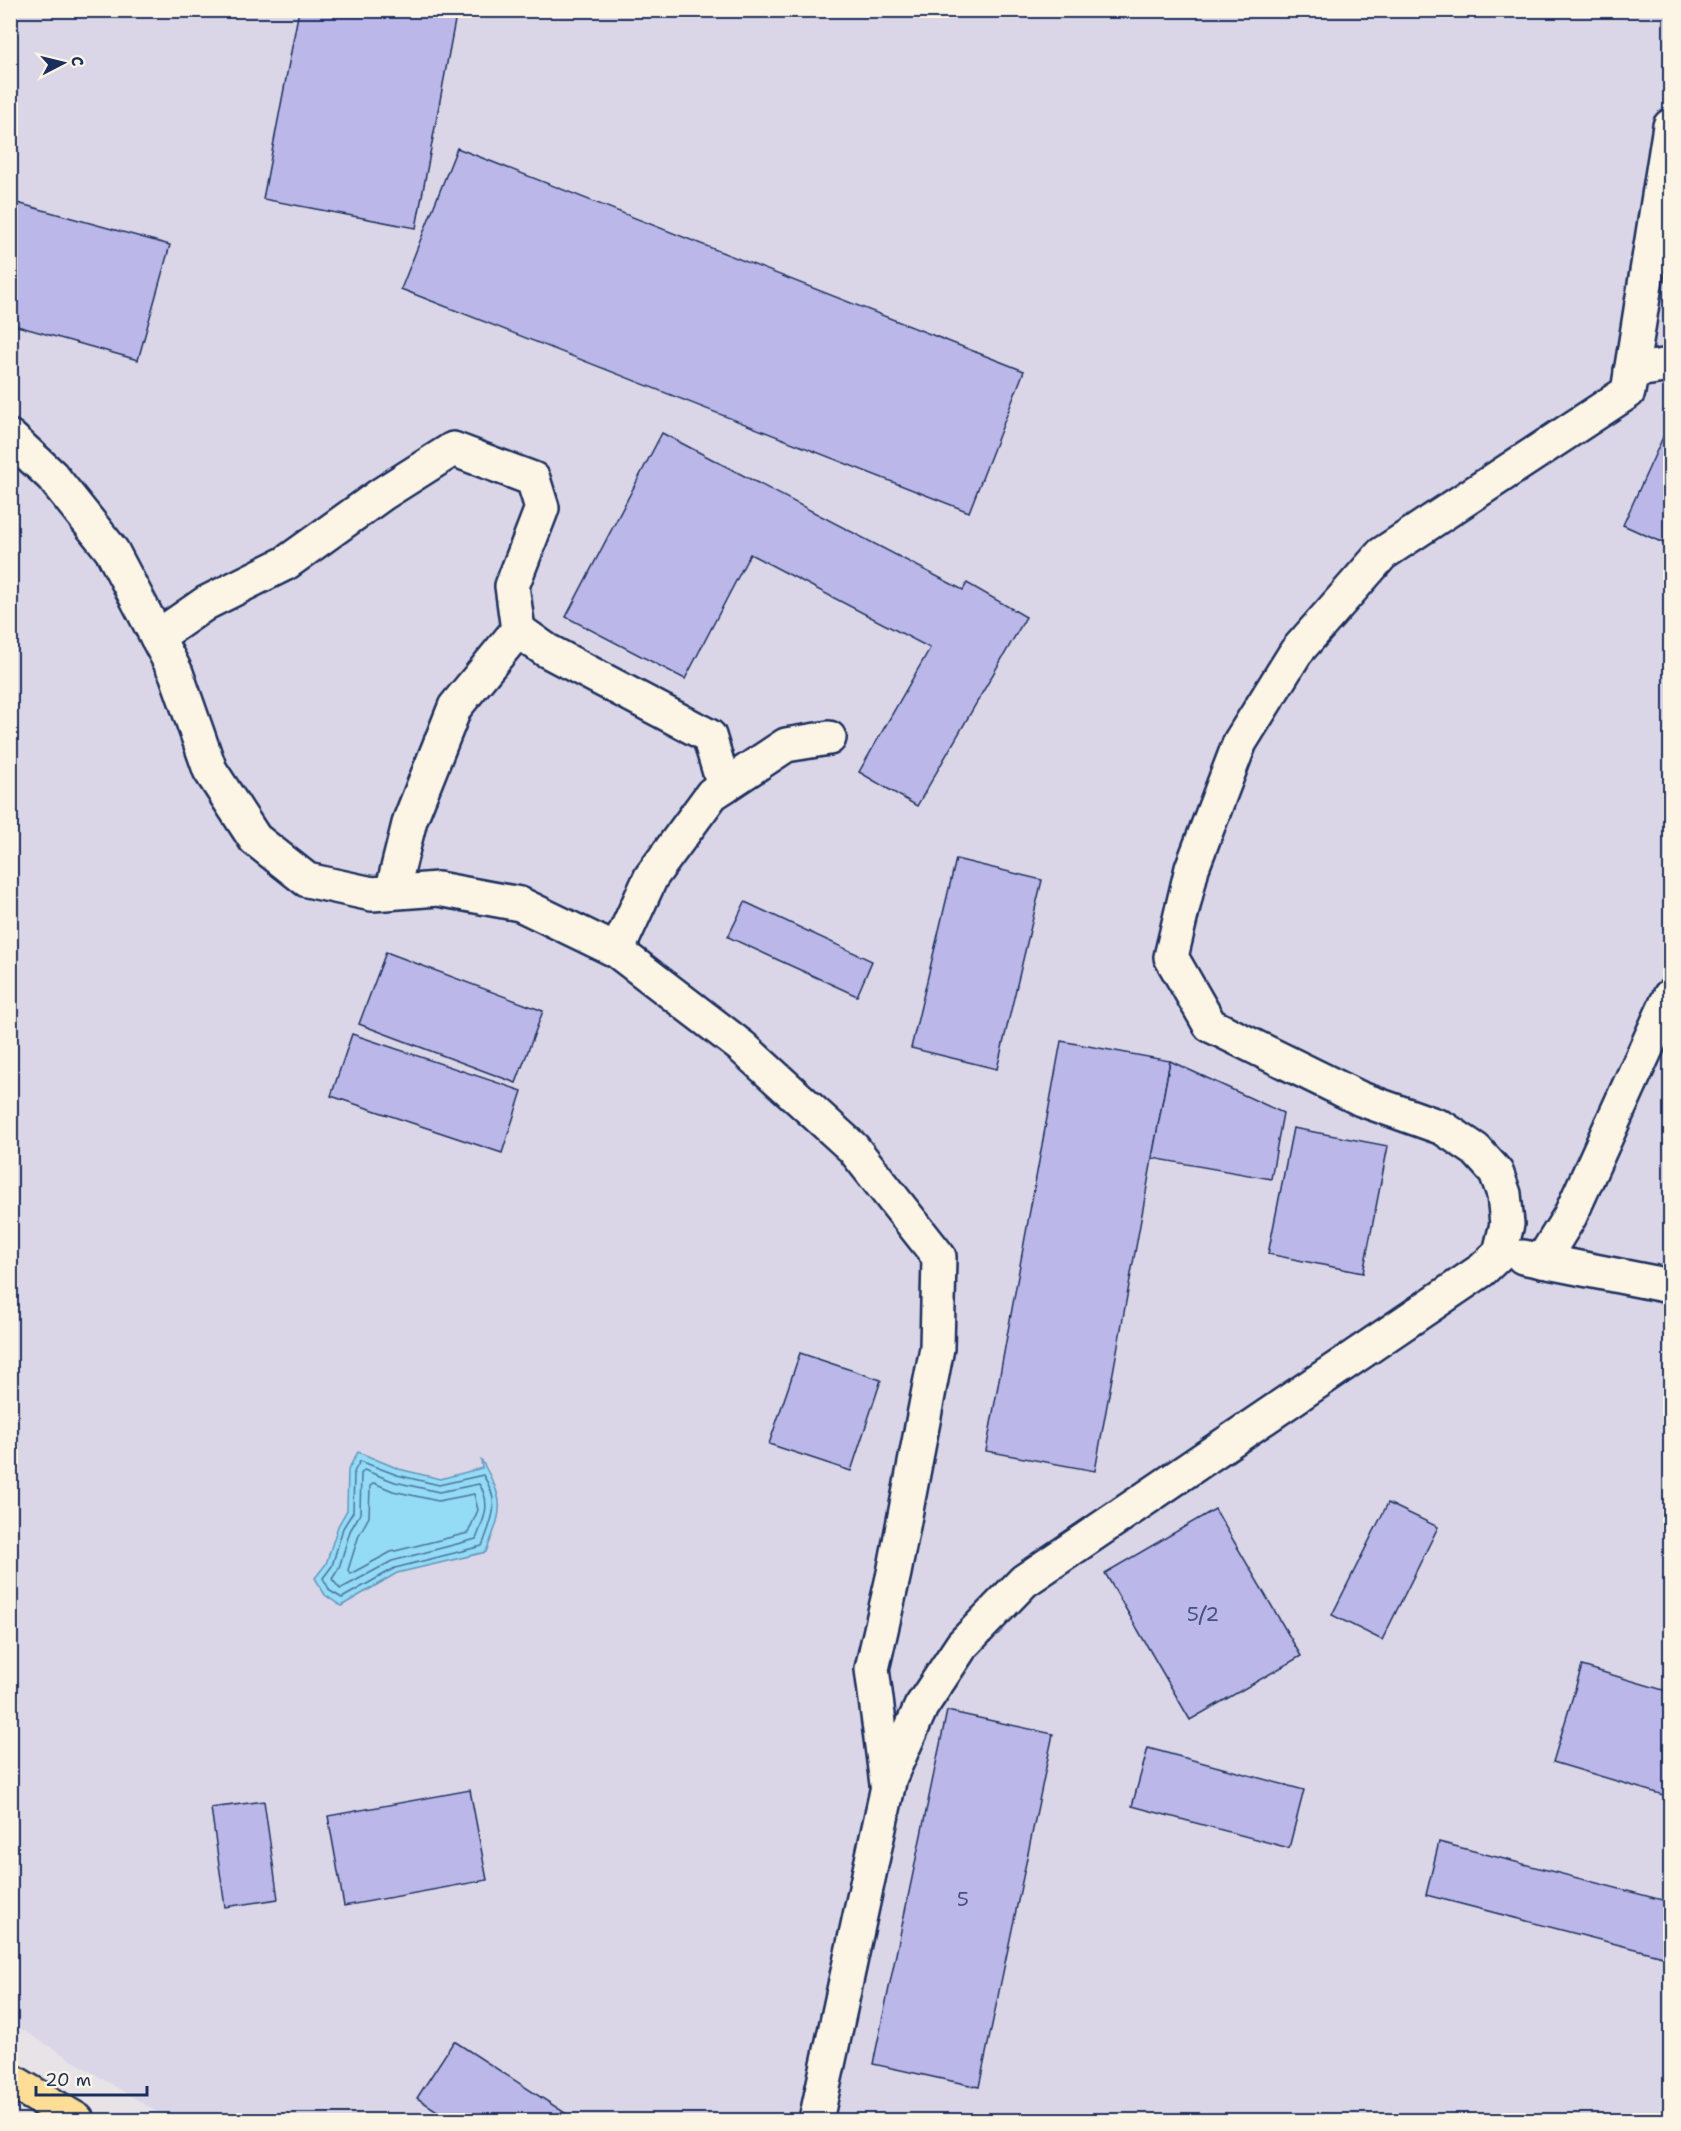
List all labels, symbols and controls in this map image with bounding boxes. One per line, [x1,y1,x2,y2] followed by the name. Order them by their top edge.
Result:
[33,33,93,93] north arrow
[66,55,88,68] text: С
[1187,1601,1219,1627] house number: 5/2
[957,1886,969,1912] house number: 5
[36,2059,147,2097] scale bar
[45,2068,91,2092] text: 20 m

